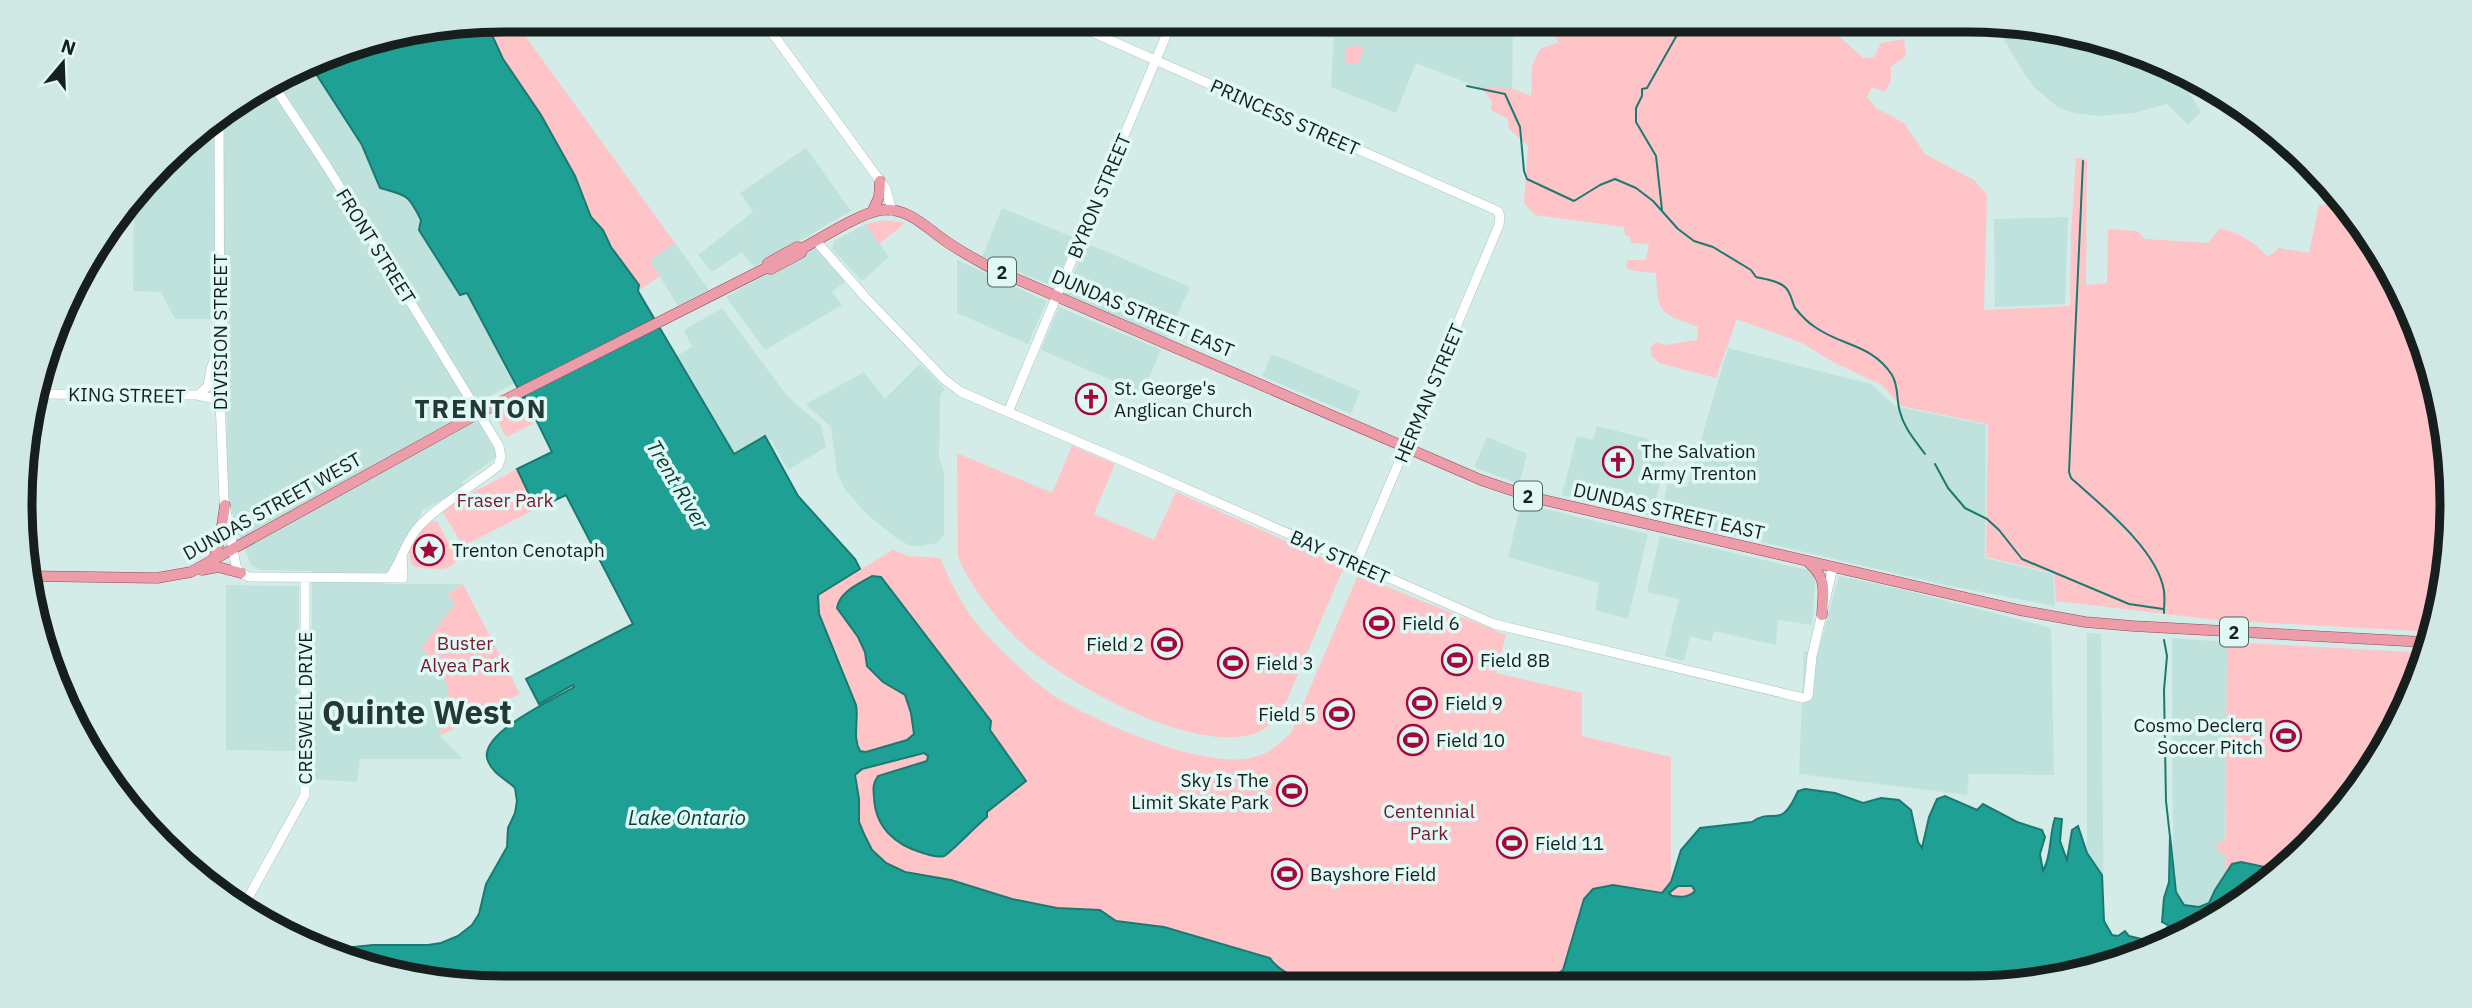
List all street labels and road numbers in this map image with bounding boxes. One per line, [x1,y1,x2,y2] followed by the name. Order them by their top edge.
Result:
[1207,73,1363,161] street label: PRINCESS STREET
[1062,130,1136,262] street label: BYRON STREET
[331,184,421,308] street label: FRONT STREET
[208,254,232,410] street label: DIVISION STREET
[988,258,1016,286] road number: 2
[1048,264,1238,362] street label: DUNDAS STREET EAST
[1389,320,1469,466] street label: HERMAN STREET
[68,382,186,408] street label: KING STREET
[179,447,366,565] street label: DUNDAS STREET WEST
[1571,477,1767,545] street label: DUNDAS STREET EAST
[1514,482,1542,510] road number: 2
[1287,524,1393,590] street label: BAY STREET
[2220,618,2248,646] road number: 2
[293,632,317,784] street label: CRESWELL DRIVE

